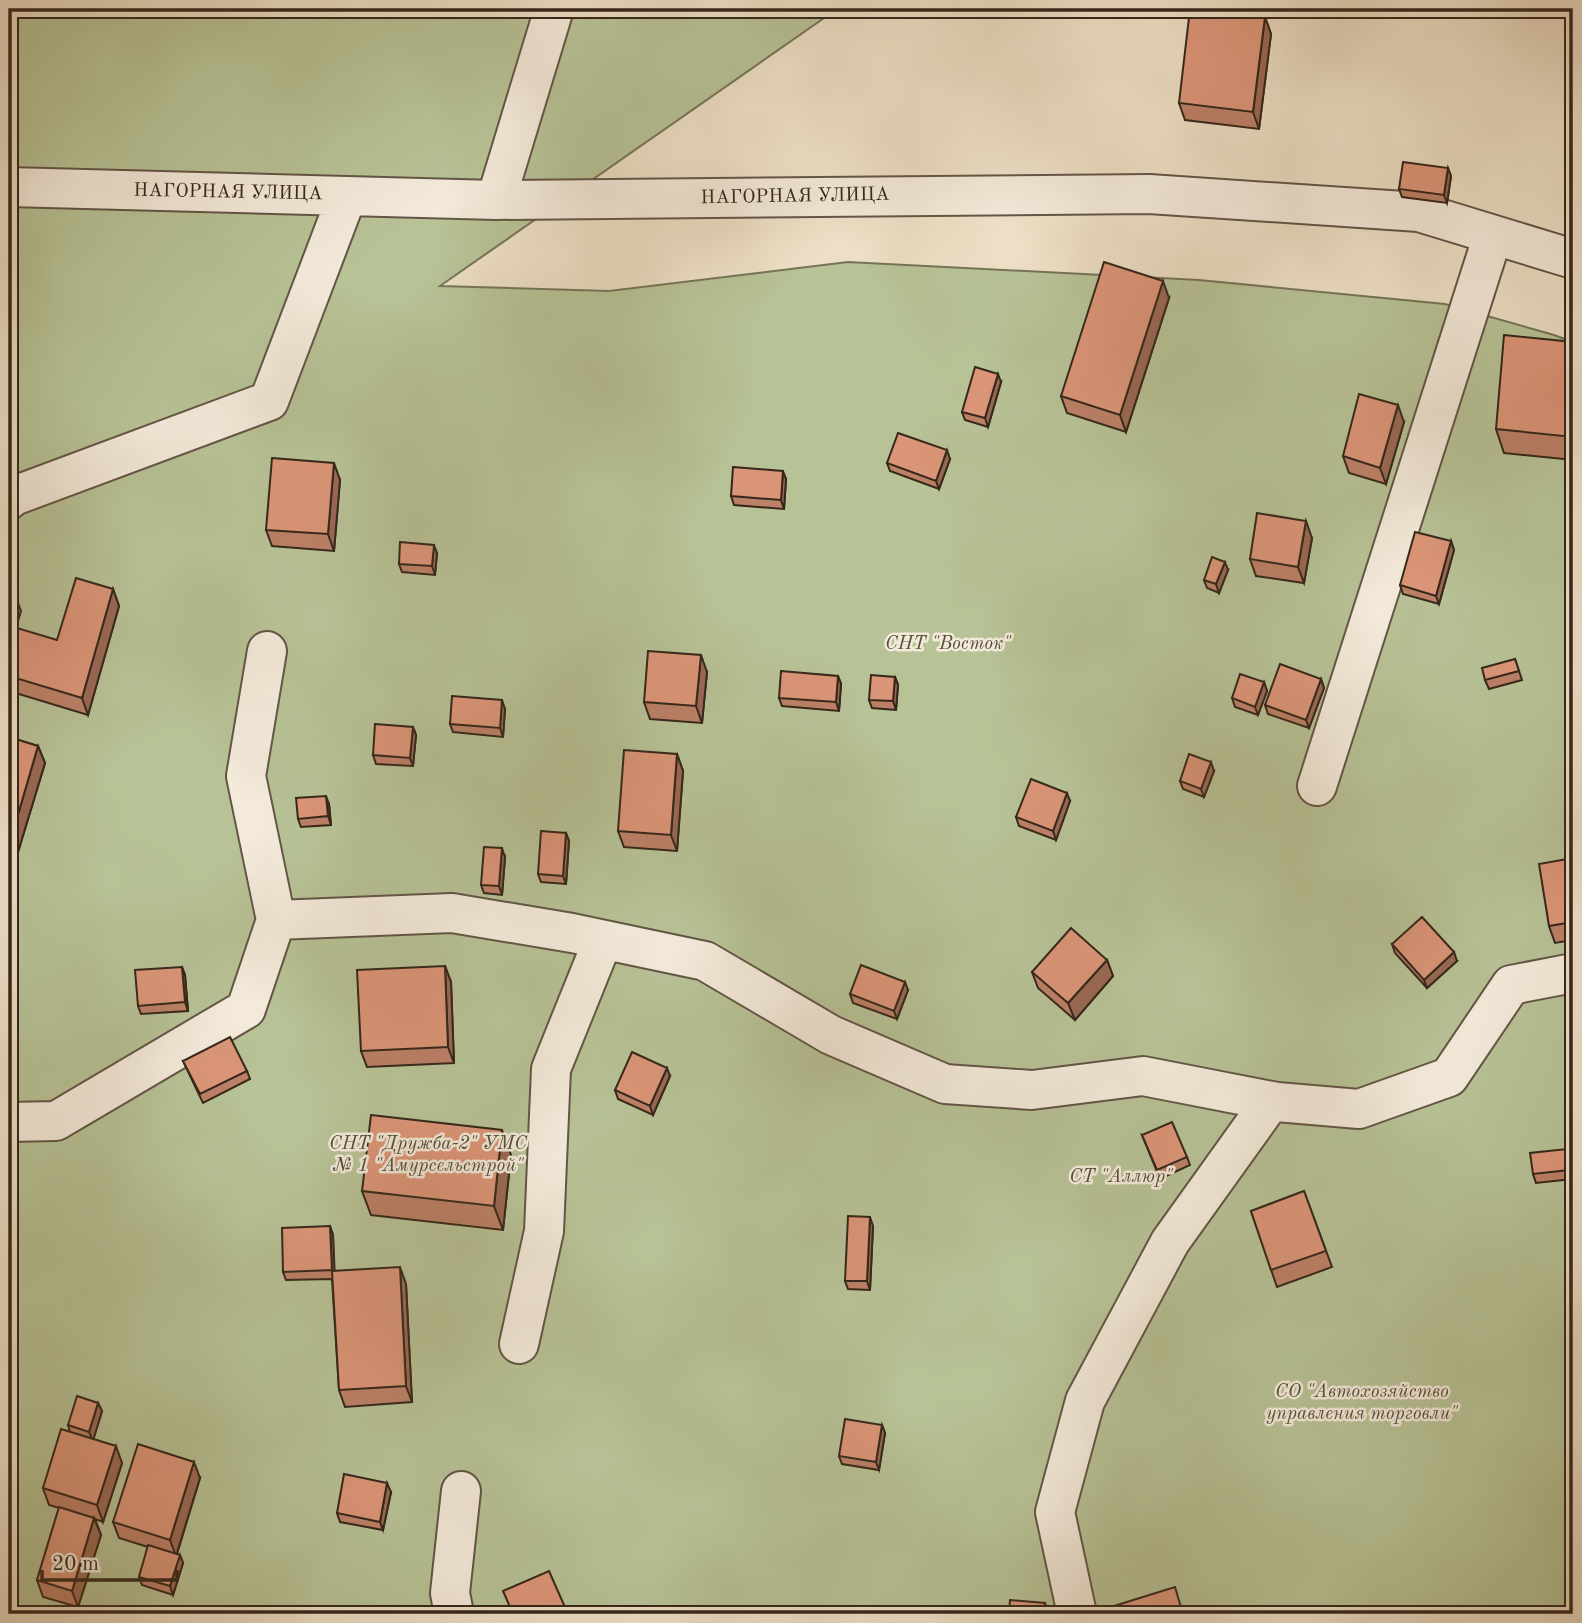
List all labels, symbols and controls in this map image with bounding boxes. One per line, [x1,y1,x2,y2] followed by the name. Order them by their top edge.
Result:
[133,182,323,204] street label: НАГОРНАЯ УЛИЦА
[700,186,890,208] street label: НАГОРНАЯ УЛИЦА
[885,635,1011,654] park label: СНТ "Восток"
[329,1134,528,1176] park label: СНТ "Дружба-2" УМС № 1 "Амурсельстрой"
[1069,1168,1173,1187] park label: СТ "Аллюр"
[1266,1383,1458,1424] park label: СО "Автохозяйство управления торговли"
[42,1539,177,1583] scale bar
[52,1554,99,1575] text: 20 m

